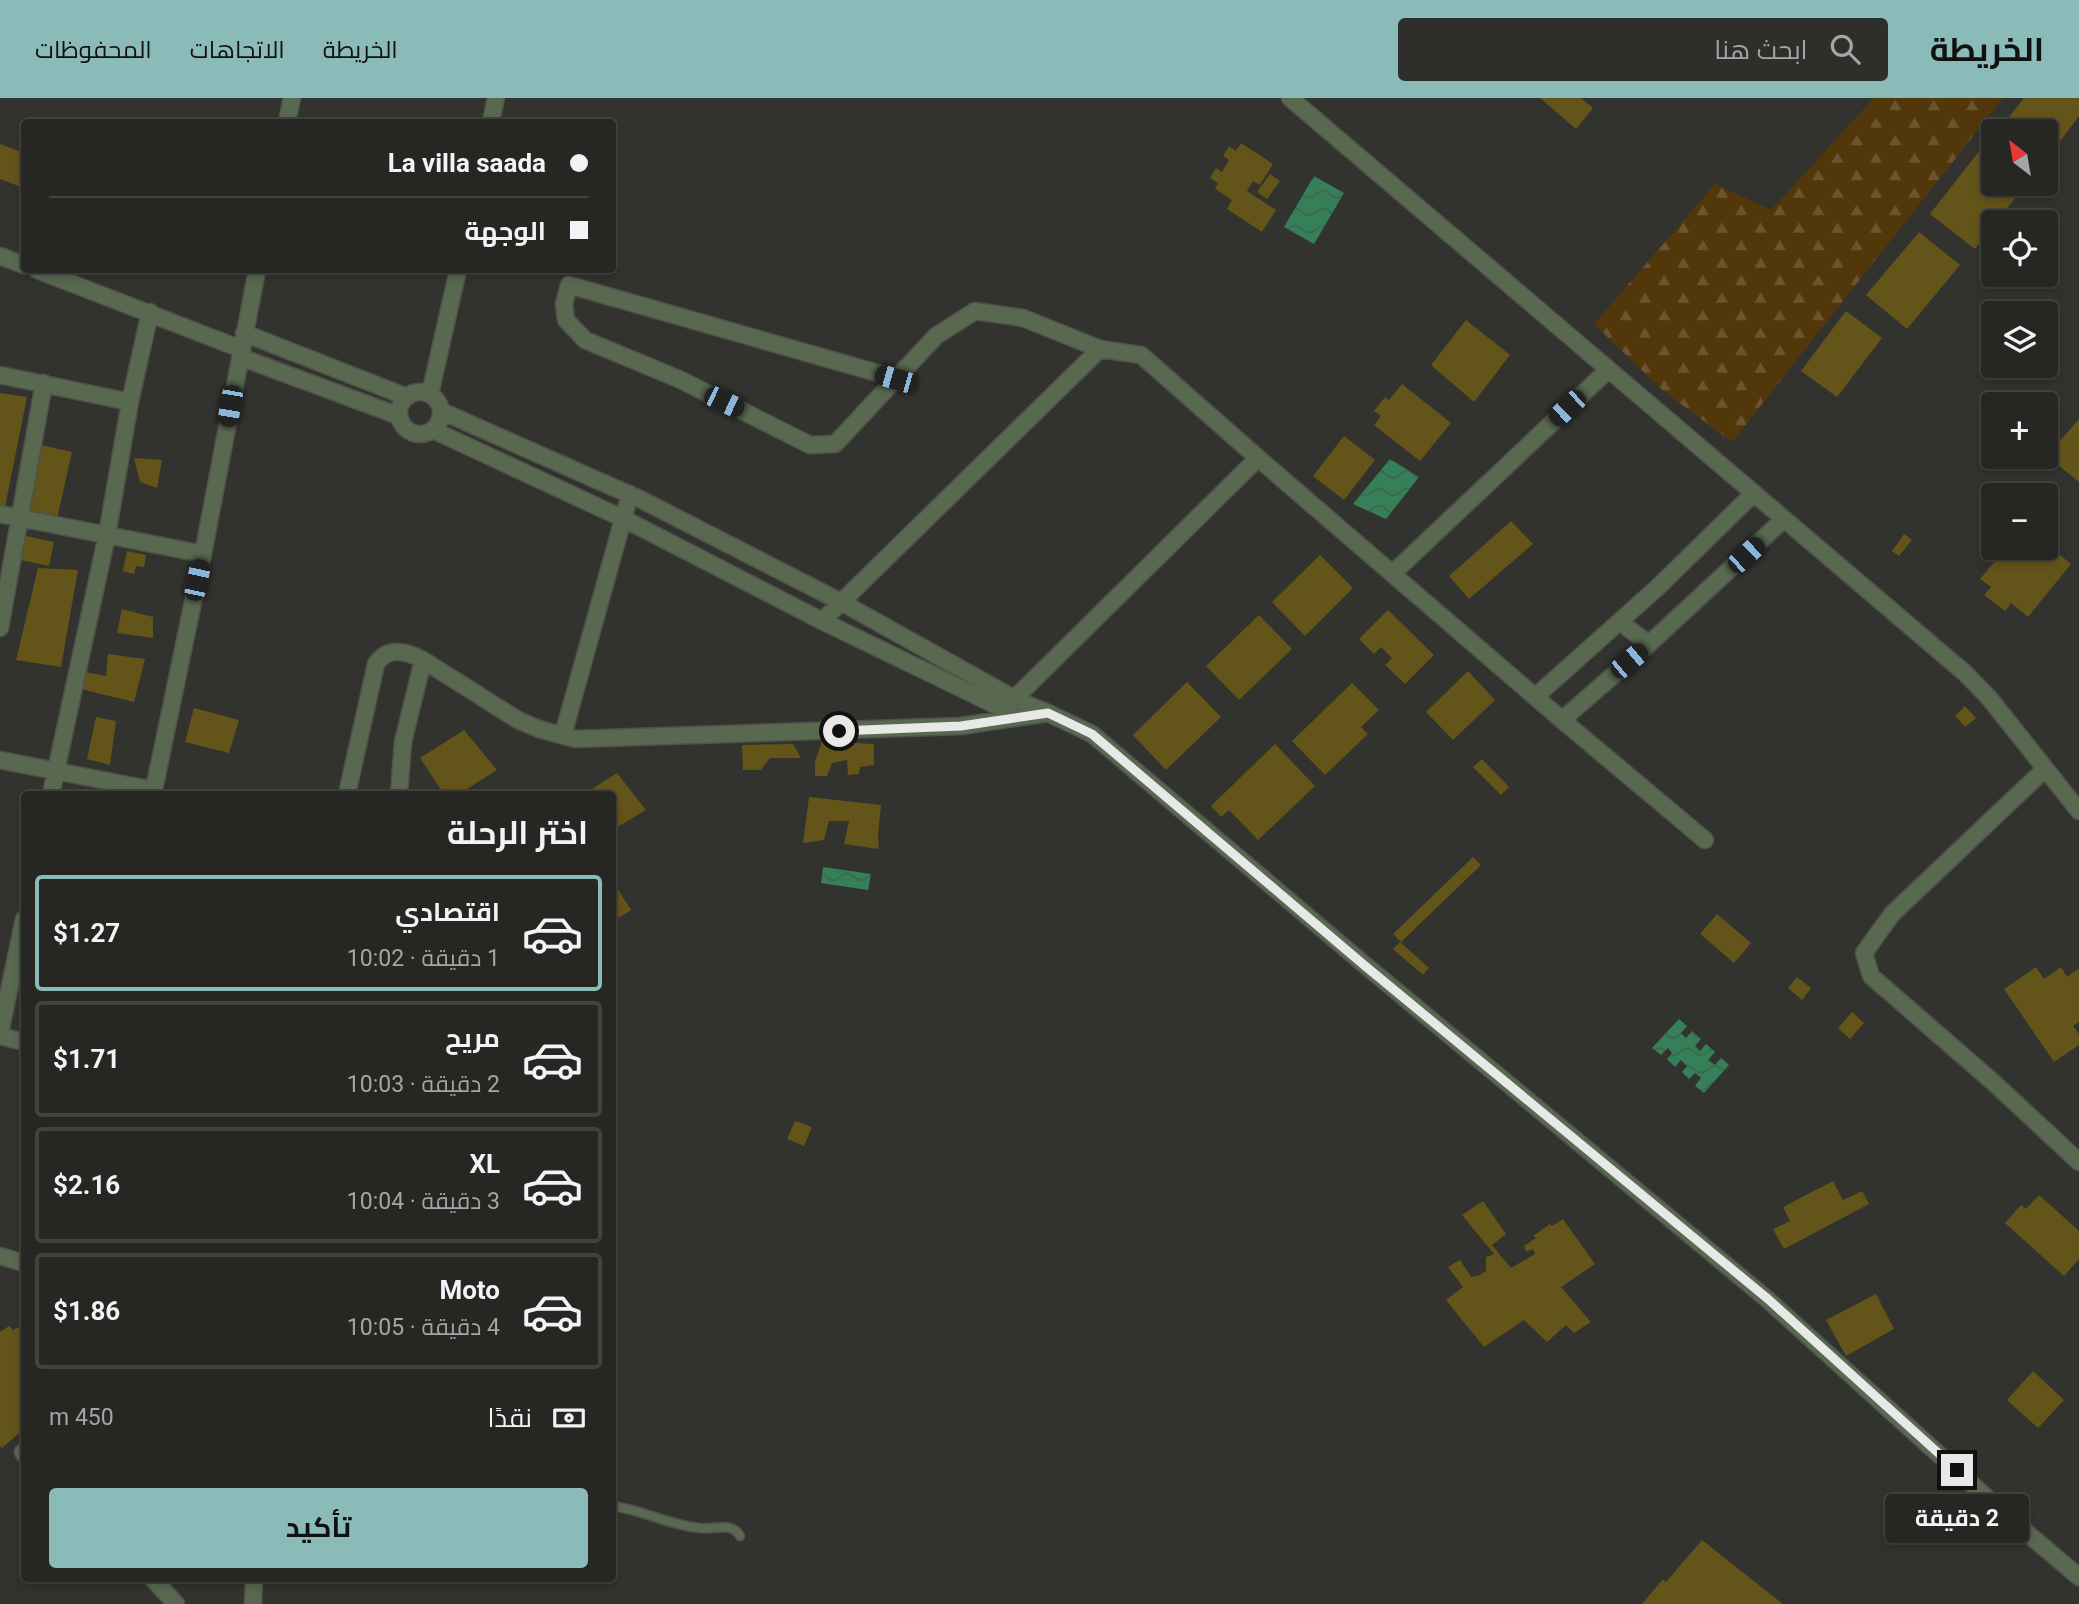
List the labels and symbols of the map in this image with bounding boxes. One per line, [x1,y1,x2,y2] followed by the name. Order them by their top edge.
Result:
[1981,119,2058,196] north arrow
[872,363,919,395] car
[217,383,244,429] car
[701,383,748,421] car
[1545,386,1590,430] car
[1724,533,1769,577] car
[183,557,212,603] car
[1607,639,1652,683] car
[823,715,855,747] route start
[1941,1454,1973,1486] route end
[1885,1494,2029,1544] callout: 2 دقيقة

